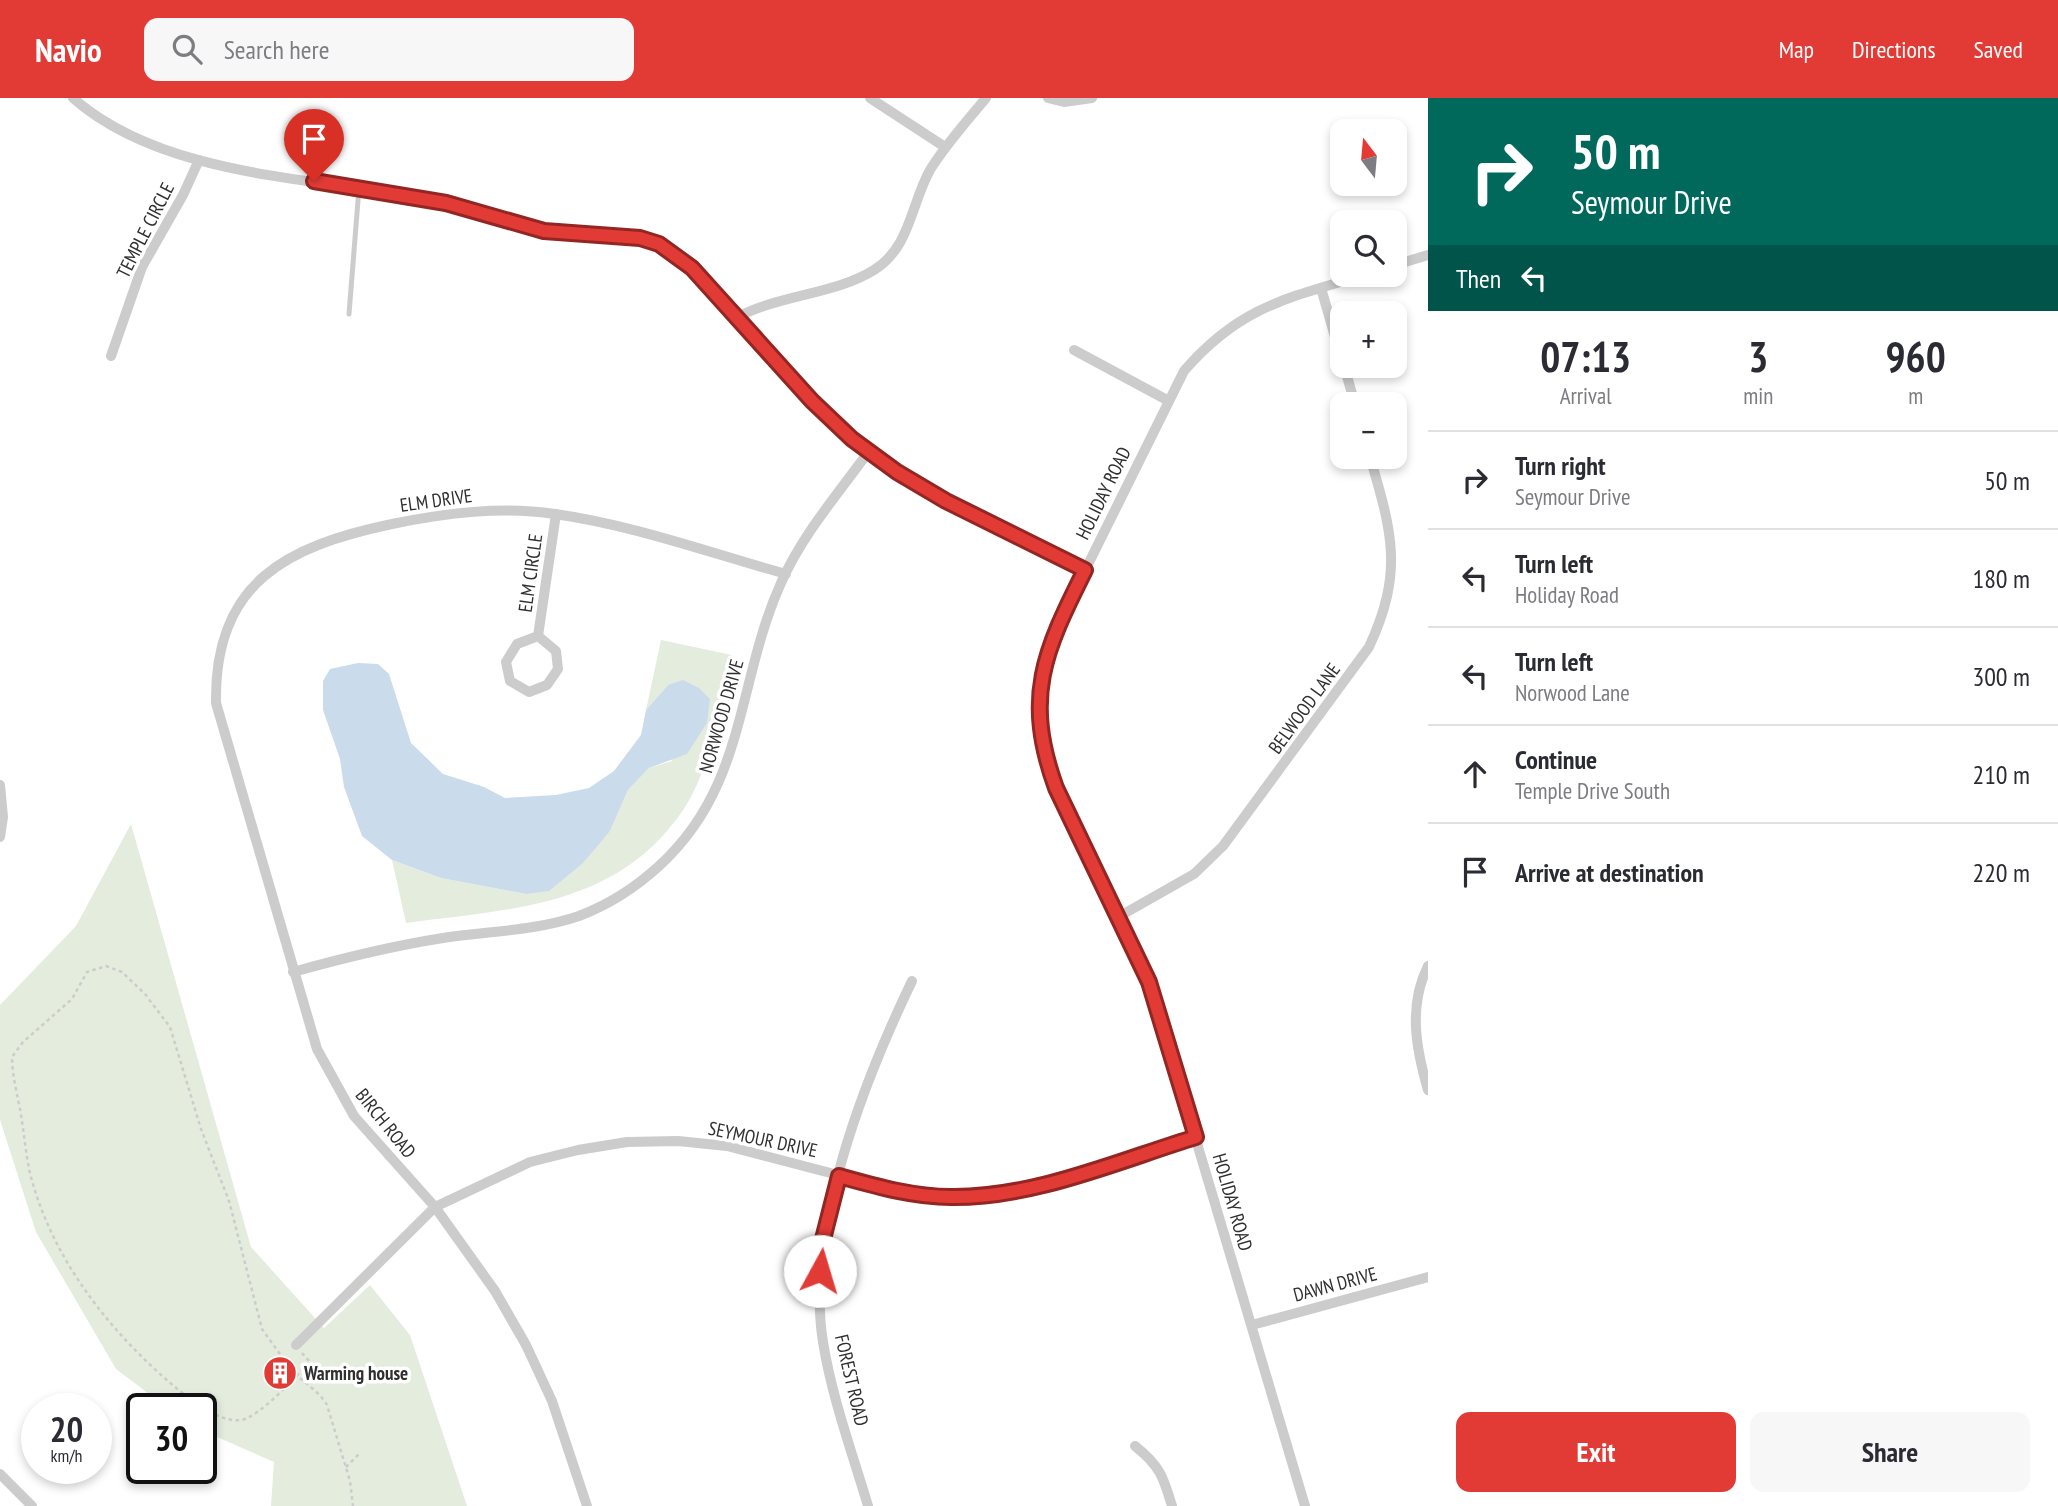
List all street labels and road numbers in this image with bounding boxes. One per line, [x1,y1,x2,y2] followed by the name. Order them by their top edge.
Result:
[111,178,179,282] street label: TEMPLE CIRCLE
[1070,443,1136,543] street label: HOLIDAY ROAD
[398,483,474,517] street label: ELM DRIVE
[513,532,547,614] street label: ELM CIRCLE
[693,656,749,776] street label: NORWOOD DRIVE
[1263,658,1345,758] street label: BELWOOD LANE
[351,1083,421,1163] street label: BIRCH ROAD
[706,1116,820,1162] street label: SEYMOUR DRIVE
[1208,1151,1258,1254] street label: HOLIDAY ROAD
[1291,1261,1379,1307] street label: DAWN DRIVE
[830,1332,874,1428] street label: FOREST ROAD

